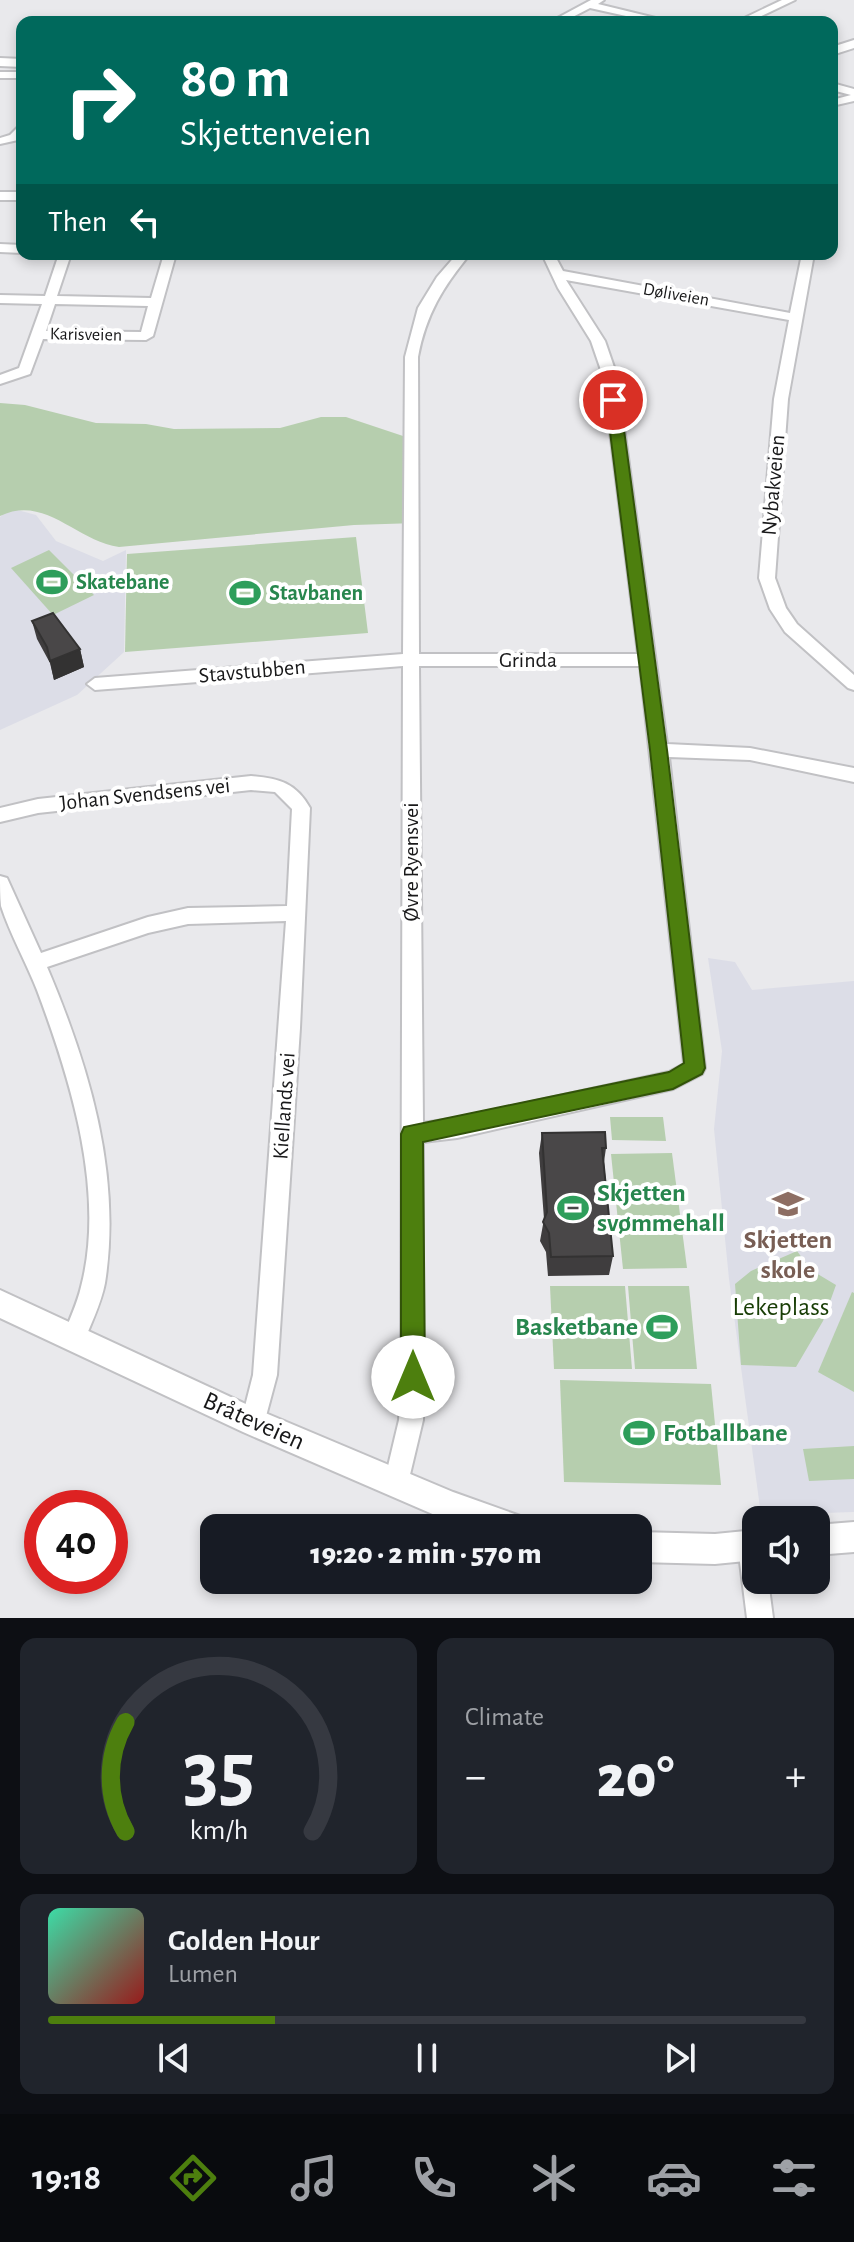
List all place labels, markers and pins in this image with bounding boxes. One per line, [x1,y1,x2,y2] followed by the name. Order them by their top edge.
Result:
[579,366,647,434] pin
[35,565,69,599] sports icon: Skatebane
[76,571,170,593] place label: Skatebane
[228,576,262,610] sports icon: Stavbanen
[269,582,363,604] place label: Stavbanen
[597,1180,725,1236] place label: Skjetten svømmehall
[771,1187,805,1221] school or university icon: Skjetten skole
[556,1191,590,1225] sports icon: Skjetten svømmehall
[744,1227,832,1283] place label: Skjetten skole
[645,1310,679,1344] sports icon: Basketbane
[515,1314,638,1340] place label: Basketbane
[622,1416,656,1450] sports icon: Fotballbane
[663,1420,788,1446] place label: Fotballbane

